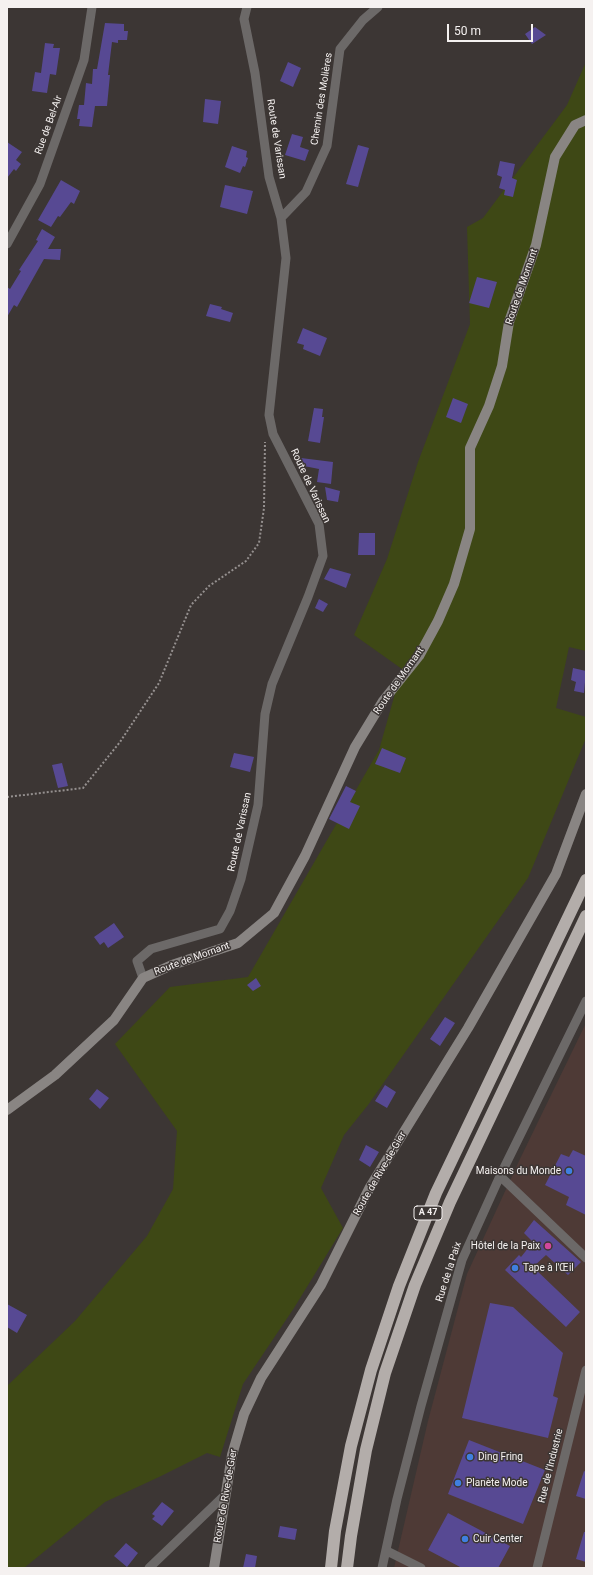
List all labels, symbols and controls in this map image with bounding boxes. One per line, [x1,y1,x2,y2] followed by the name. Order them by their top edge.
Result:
[449,16,535,42] scale bar
[454,24,481,38] text: 50 m
[309,52,335,146] street label: Chemin des Molières
[33,94,65,156] street label: Rue de Bel-Air
[264,98,288,180] street label: Route de Varissan
[503,247,541,327] street label: Route de Mornant
[288,447,332,525] street label: Route de Varissan
[371,645,427,717] street label: Route de Mornant
[226,791,254,873] street label: Route de Varissan
[153,940,231,978] street label: Route de Mornant
[351,1130,409,1218] street label: Route de Rive-de-Gier
[476,1165,561,1177] place label: Maisons du Monde
[564,1166,574,1176] marker: Maisons du Monde
[414,1206,442,1220] road number: A 47
[471,1240,540,1252] place label: Hôtel de la Paix
[434,1241,464,1303] street label: Rue de la Paix
[543,1241,553,1251] marker: Hôtel de la Paix
[523,1262,574,1274] place label: Tape à l'Œil
[510,1263,520,1273] marker: Tape à l'Œil
[536,1428,566,1504] street label: Rue de l'Industrie
[212,1448,240,1544] street label: Route de Rive-de-Gier
[478,1451,523,1463] place label: Ding Fring
[465,1452,475,1462] marker: Ding Fring
[466,1477,527,1489] place label: Planète Mode
[453,1478,463,1488] marker: Planète Mode
[473,1533,523,1545] place label: Cuir Center
[460,1534,470,1544] marker: Cuir Center

